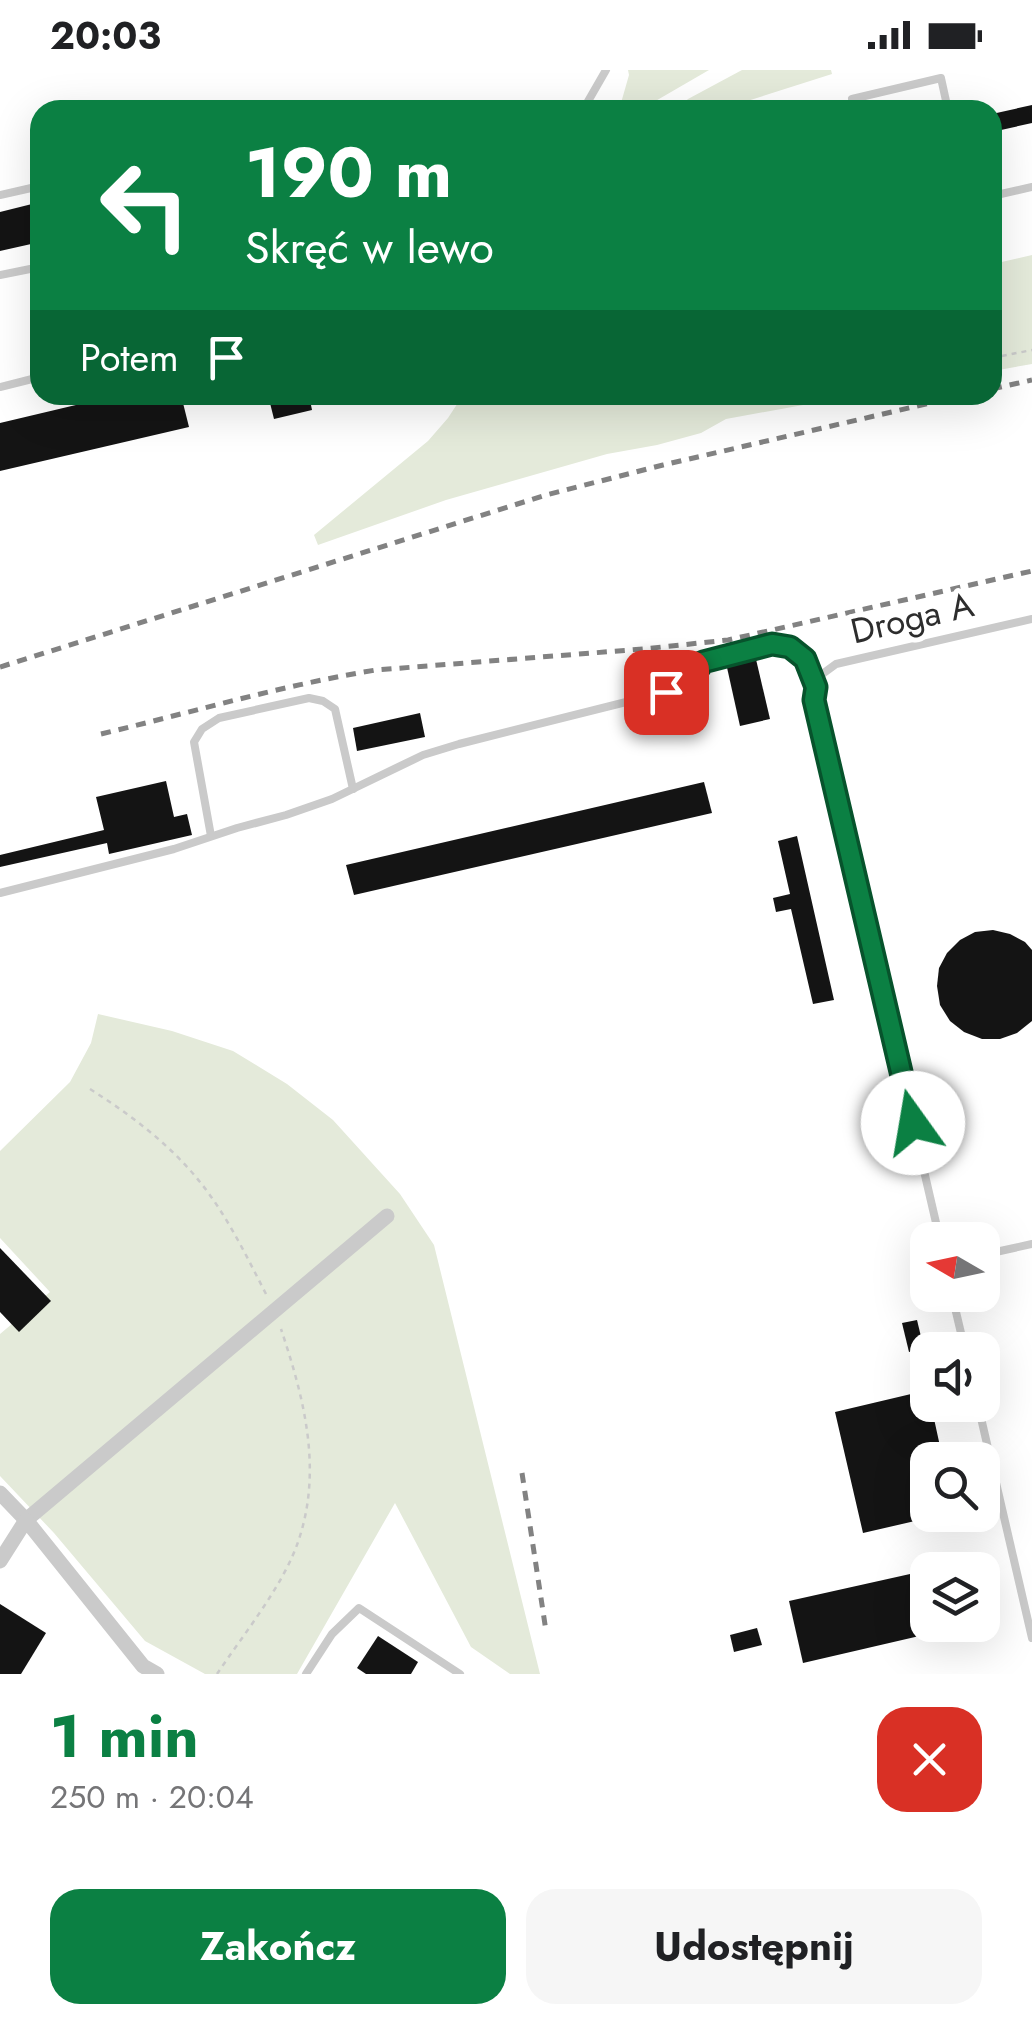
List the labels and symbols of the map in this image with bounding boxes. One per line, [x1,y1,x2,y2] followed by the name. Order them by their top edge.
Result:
[846,580,978,656] street label: Droga A
[624,650,709,735] pin
[861,1071,965,1175] position arrow
[910,1222,1000,1312] north arrow

